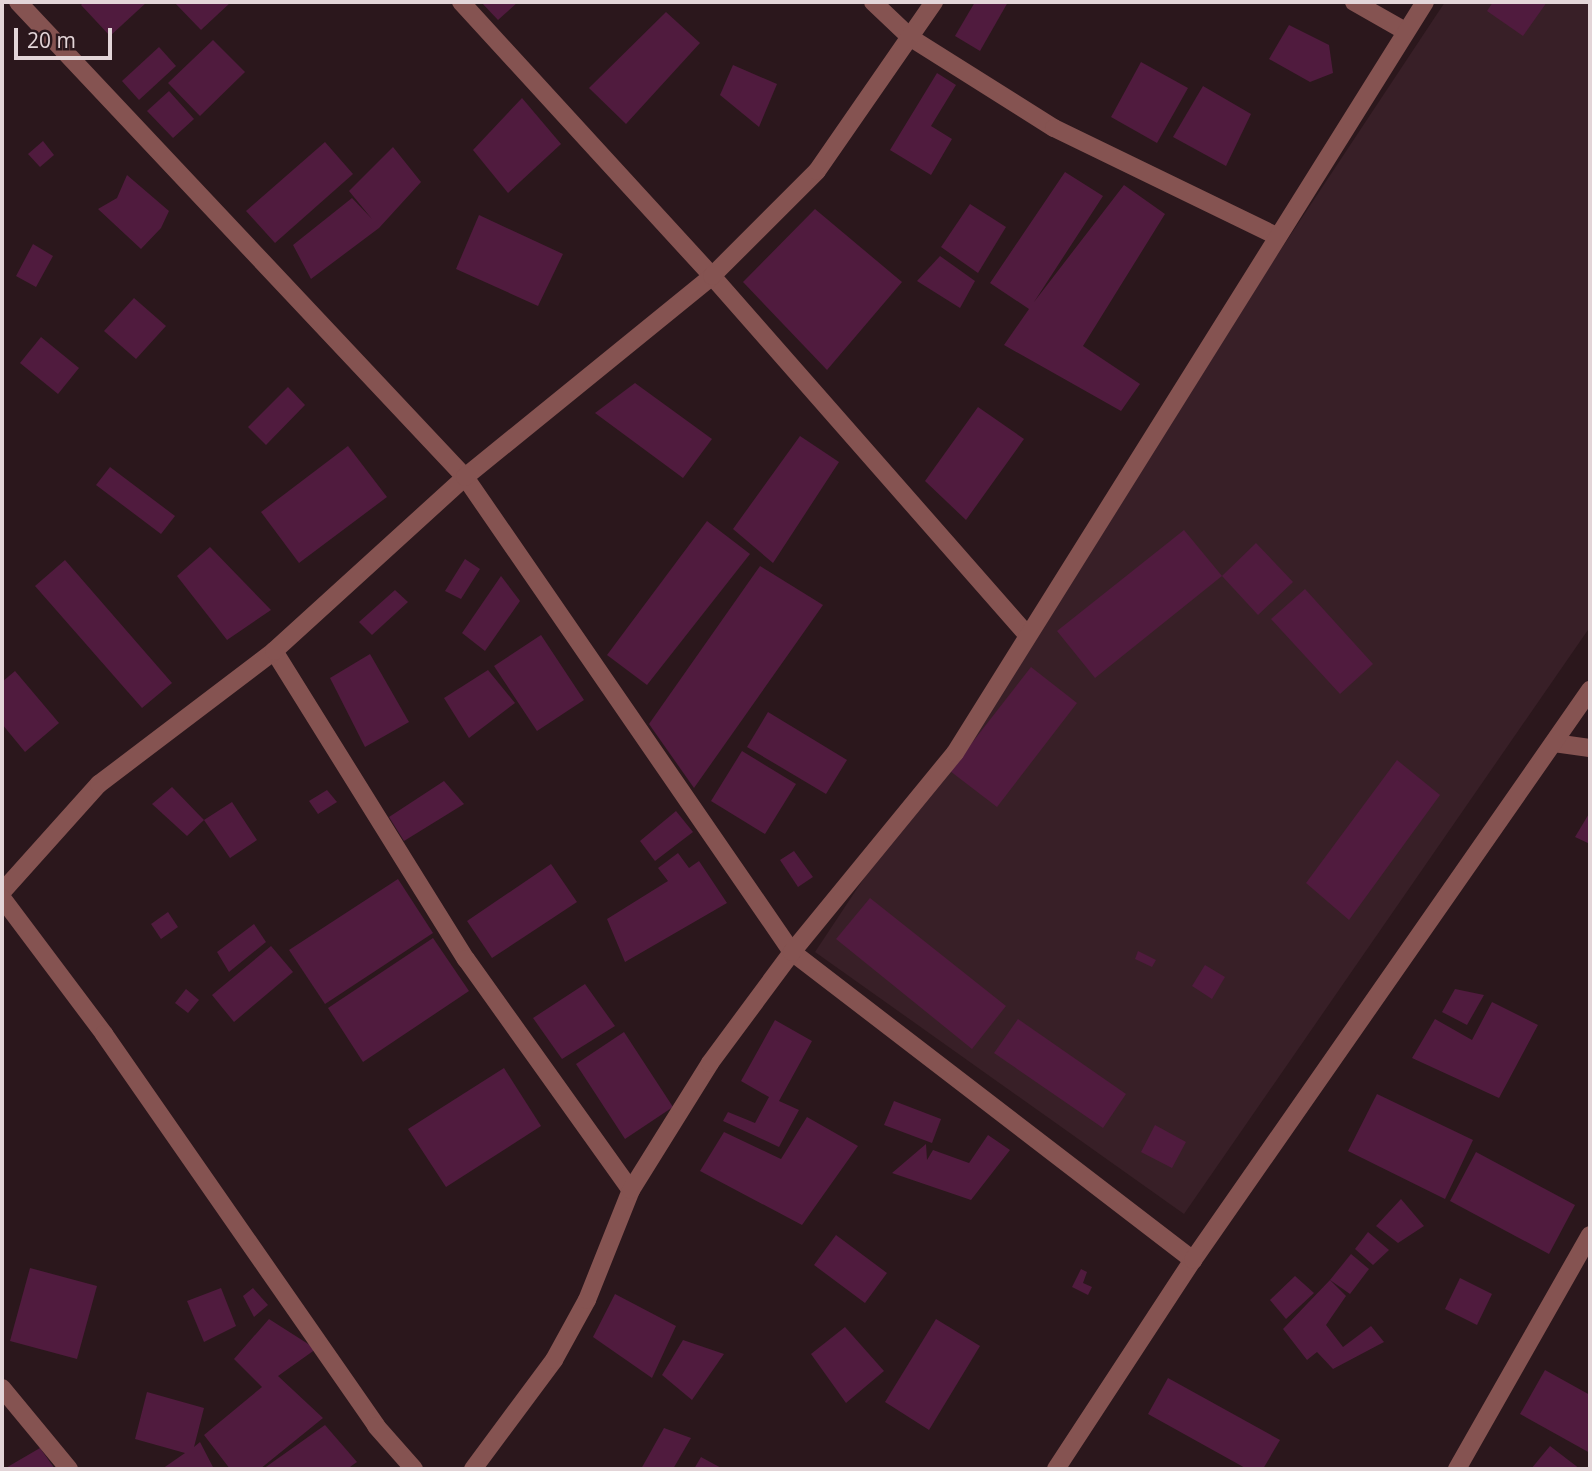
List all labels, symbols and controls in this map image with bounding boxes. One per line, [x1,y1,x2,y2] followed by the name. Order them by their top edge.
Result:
[18,14,116,58] scale bar
[27,26,76,54] text: 20 m

